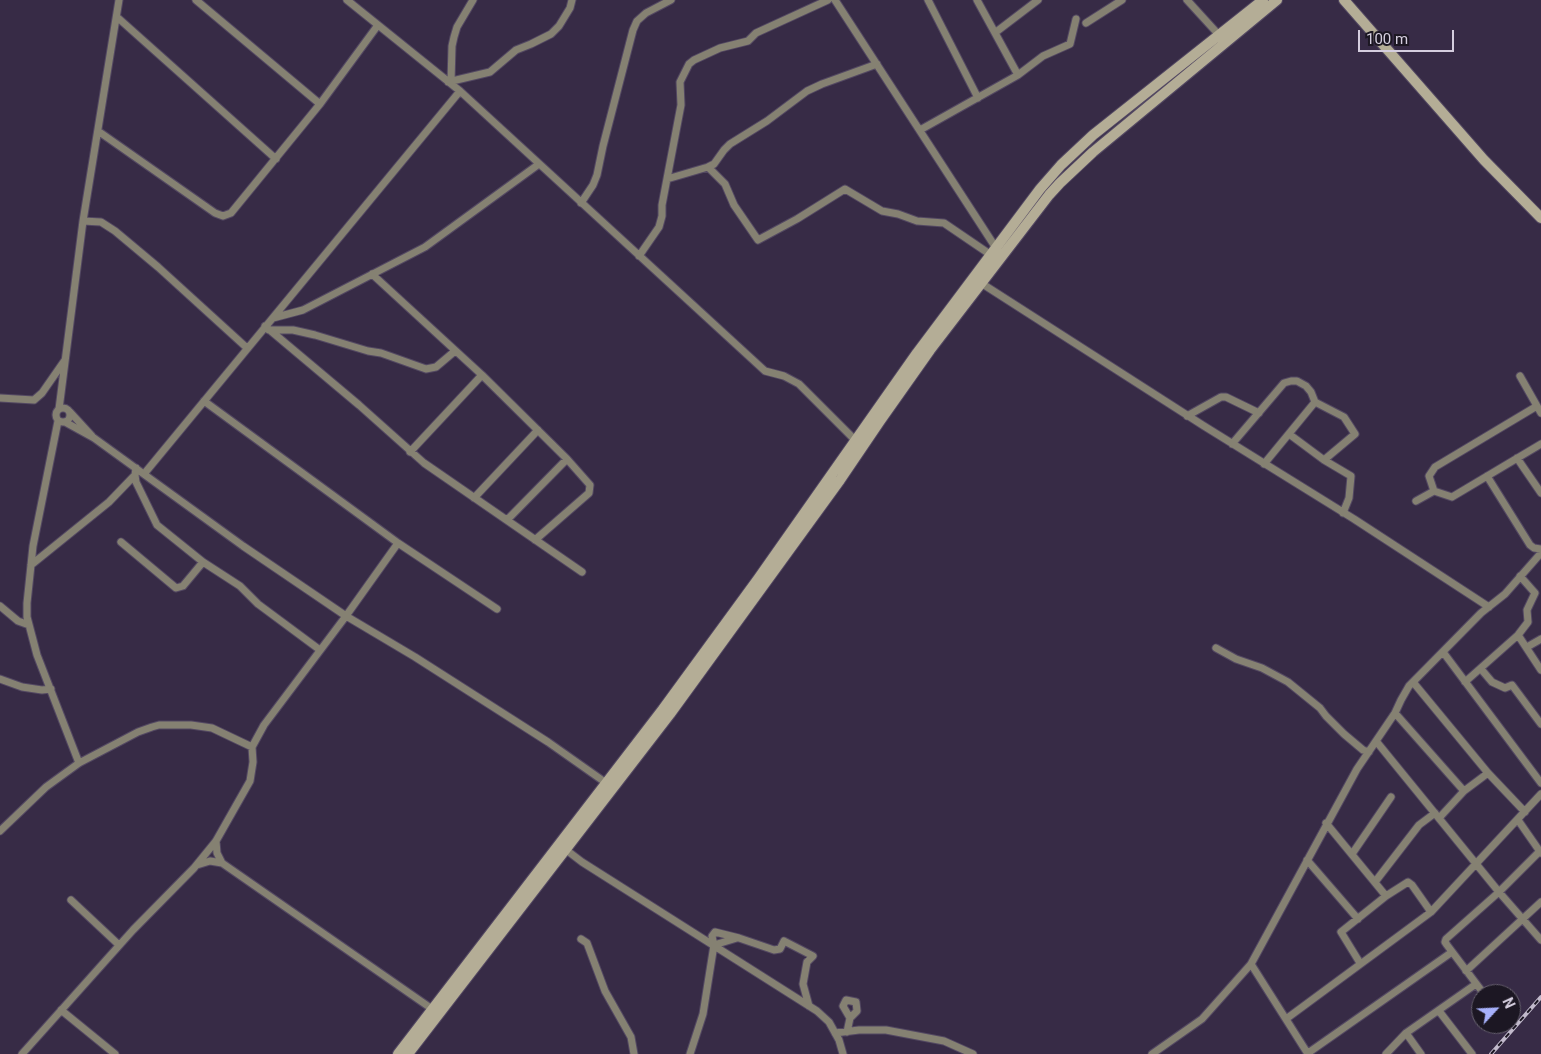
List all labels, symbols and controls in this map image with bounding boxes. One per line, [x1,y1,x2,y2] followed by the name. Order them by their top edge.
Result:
[1361,20,1457,52] scale bar
[1366,30,1408,48] text: 100 m
[1471,984,1521,1034] north arrow
[1499,995,1518,1011] text: N

